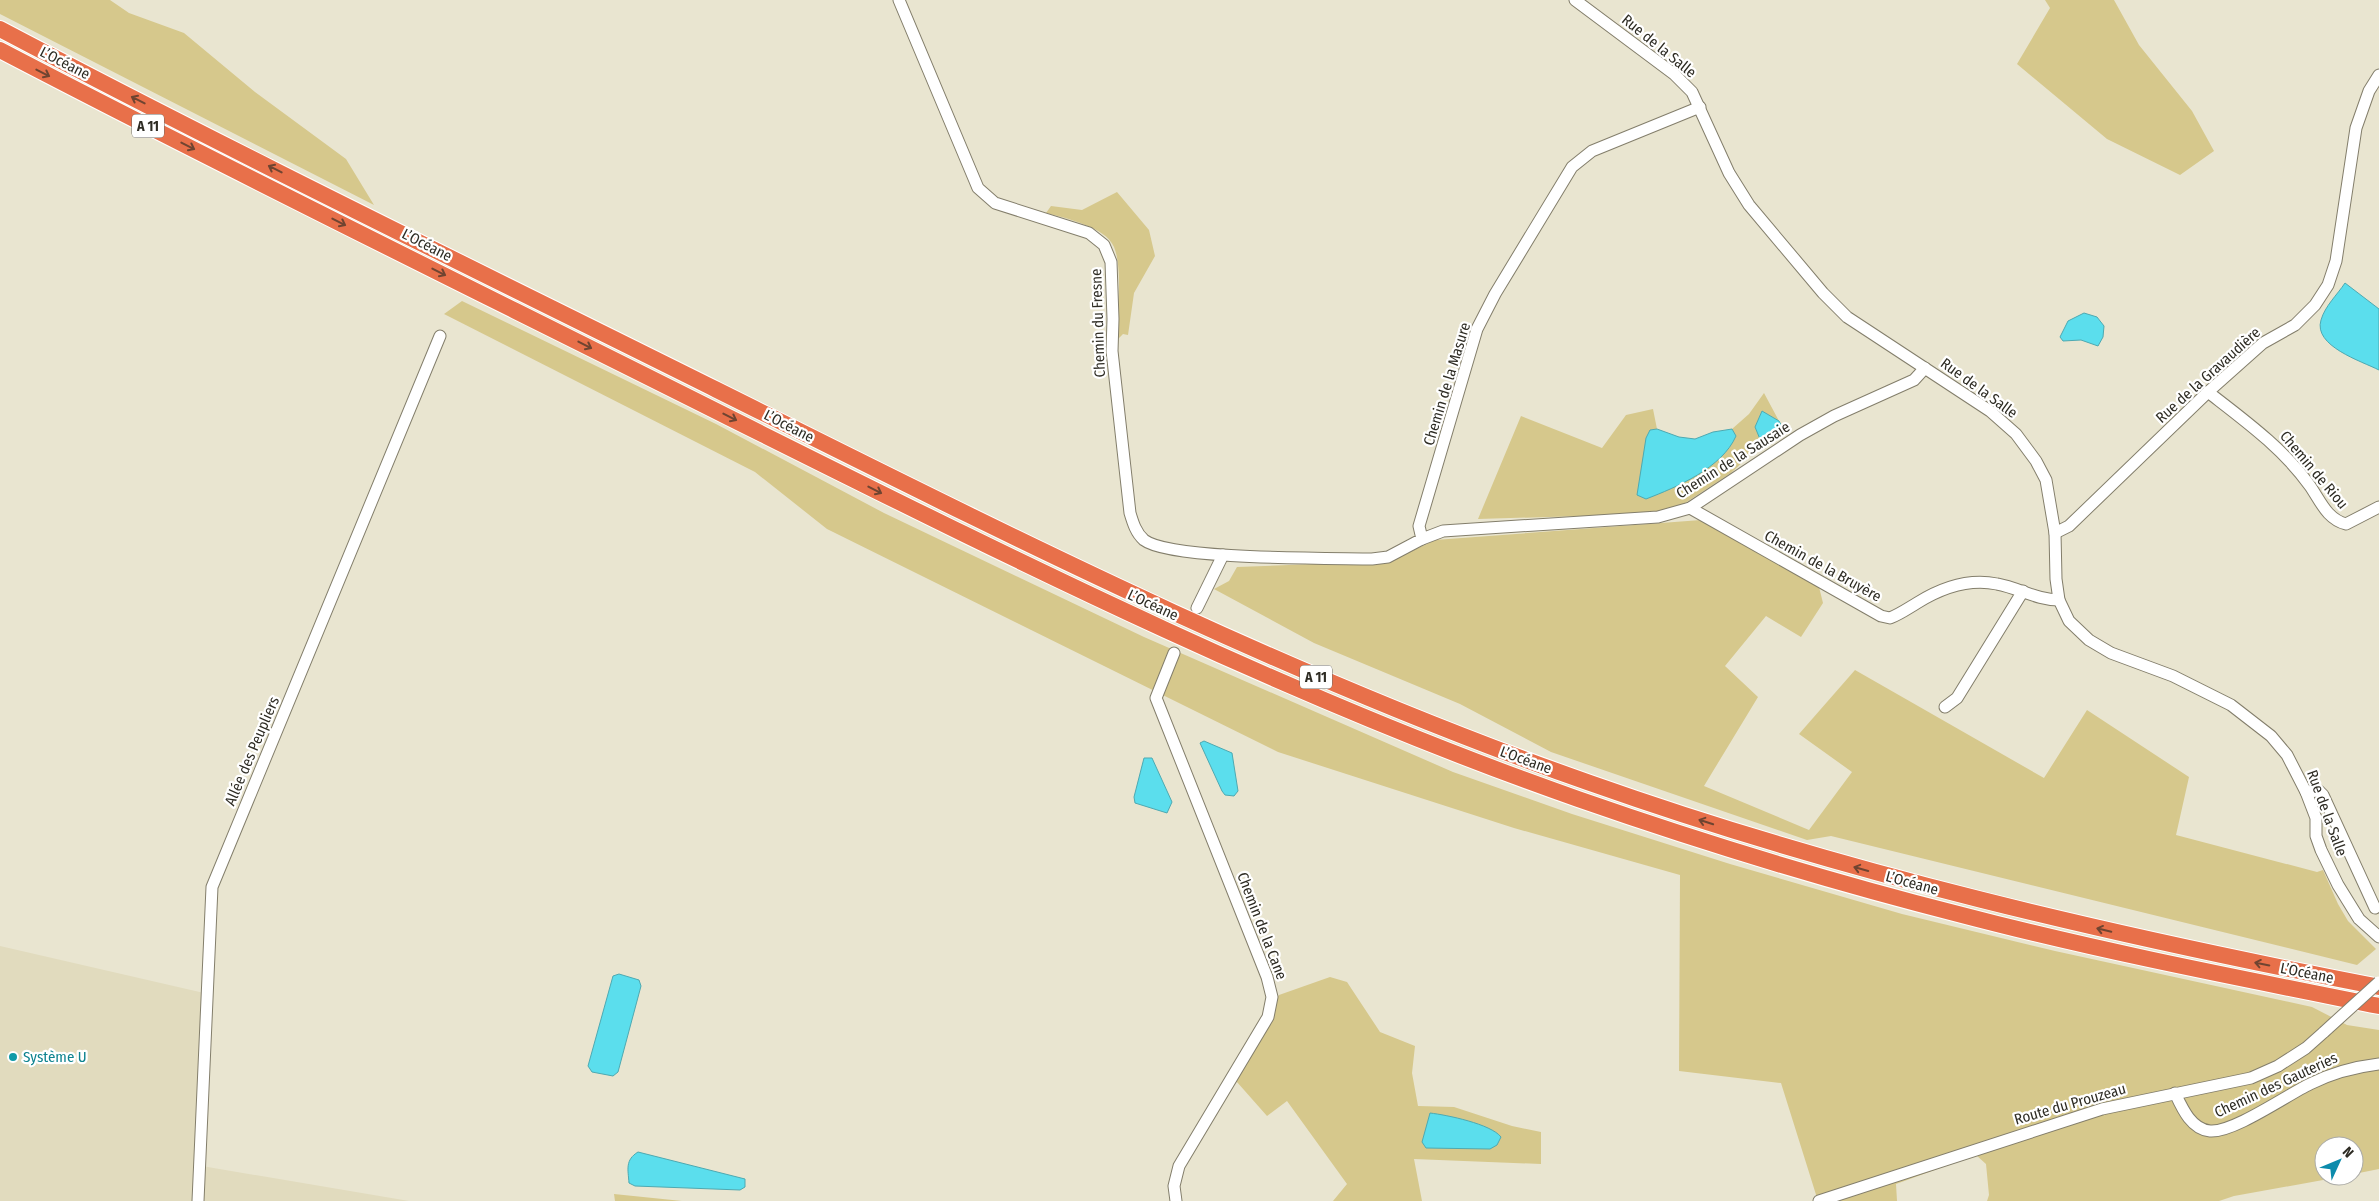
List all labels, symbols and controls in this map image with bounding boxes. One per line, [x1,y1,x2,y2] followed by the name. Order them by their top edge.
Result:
[1618,10,1700,82] street label: Rue de la Salle
[37,43,93,83] street label: L’Océane
[36,68,51,78] one-way arrow
[130,95,145,105] one-way arrow
[132,114,164,138] road number: A 11
[180,142,195,151] one-way arrow
[268,164,283,173] one-way arrow
[332,217,347,227] one-way arrow
[399,225,455,265] street label: L’Océane
[432,267,447,277] one-way arrow
[1087,268,1109,378] street label: Chemin du Fresne
[1420,320,1474,448] street label: Chemin de la Masure
[2152,323,2264,427] street label: Rue de la Gravaudière
[577,341,592,350] one-way arrow
[1937,354,2021,422] street label: Rue de la Salle
[761,406,817,446] street label: L’Océane
[722,413,737,423] one-way arrow
[1673,418,1793,502] street label: Chemin de la Sausaie
[2276,427,2352,513] street label: Chemin de Riou
[868,485,883,495] one-way arrow
[1761,526,1885,606] street label: Chemin de la Bruyère
[1125,585,1181,625] street label: L’Océane
[1300,666,1332,689] road number: A 11
[221,694,283,808] street label: Allée des Peupliers
[1498,742,1554,778] street label: L’Océane
[2303,767,2351,859] street label: Rue de la Salle
[1698,817,1714,826] one-way arrow
[1854,863,1870,873] one-way arrow
[1884,867,1940,899] street label: L’Océane
[1233,870,1291,982] street label: Chemin de la Cane
[2096,925,2112,934] one-way arrow
[2255,959,2271,968] one-way arrow
[2279,959,2335,987] street label: L’Océane
[23,1048,87,1066] place label: Système U
[2212,1049,2340,1121] street label: Chemin des Gauteries
[7,1051,19,1063] marker: Système U
[2012,1079,2128,1129] street label: Route du Prouzeau
[2314,1136,2364,1186] north arrow
[2339,1143,2357,1161] text: N

